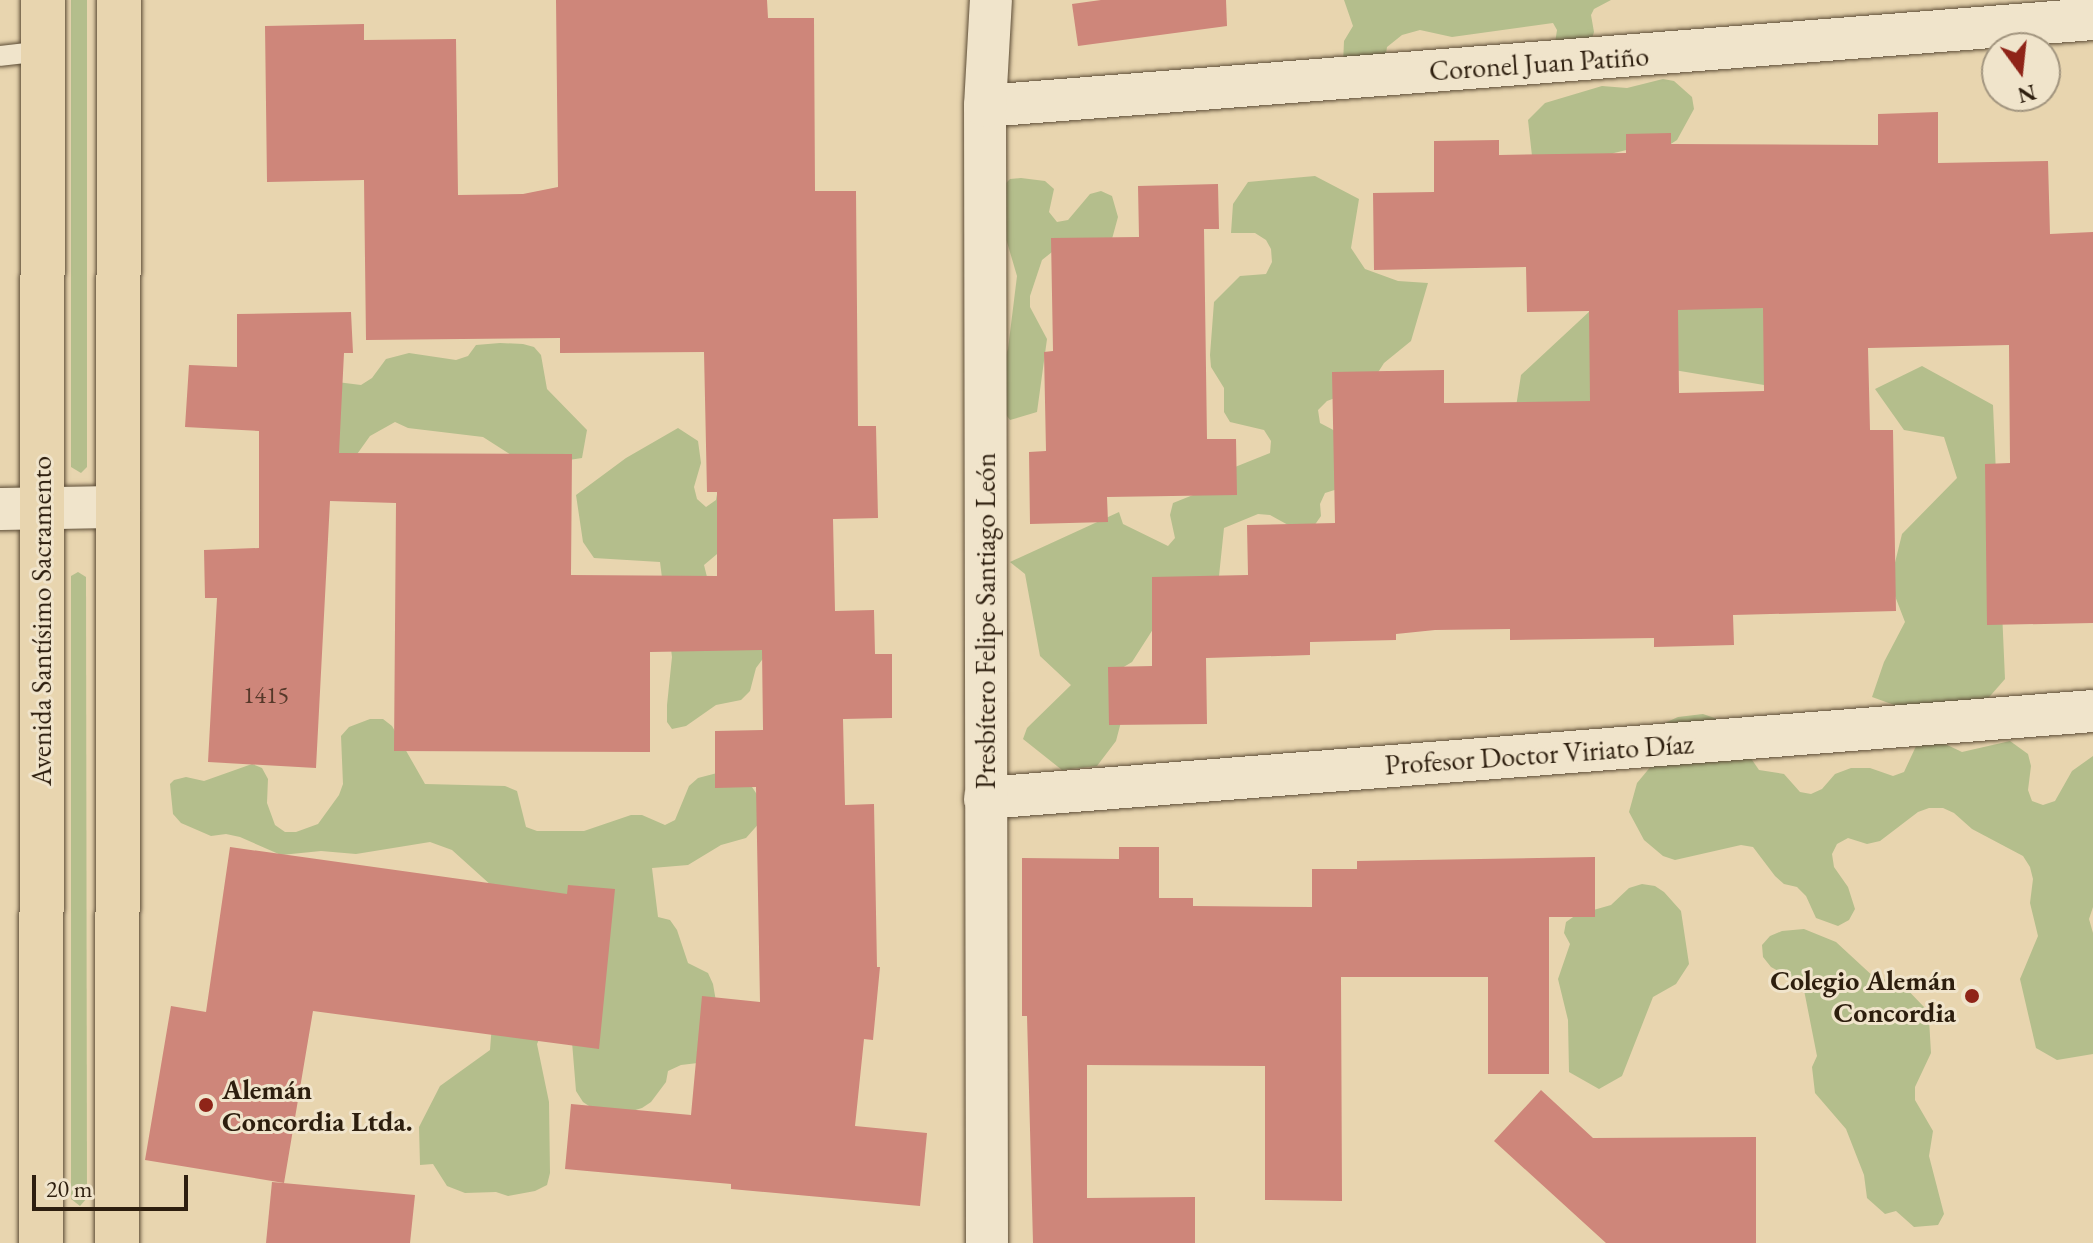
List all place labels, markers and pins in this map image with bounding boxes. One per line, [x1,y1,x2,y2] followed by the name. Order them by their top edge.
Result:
[1770,963,1956,1029] place label: Colegio Alemán Concordia
[1963,987,1981,1005] marker: Colegio Alemán Concordia
[222,1072,413,1138] place label: Alemán Concordia Ltda.
[197,1096,215,1114] marker: Alemán Concordia Ltda.

